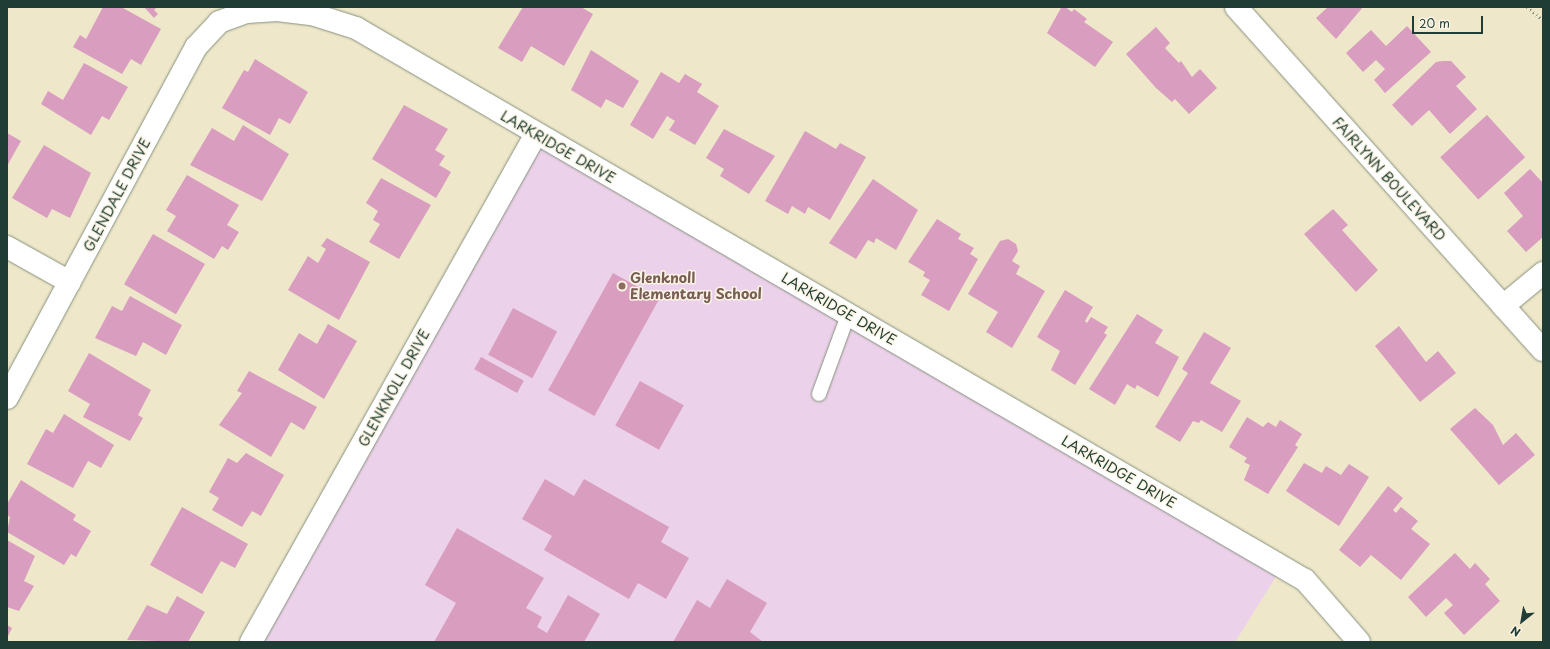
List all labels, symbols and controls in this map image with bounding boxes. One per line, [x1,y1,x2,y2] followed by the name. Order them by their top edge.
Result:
[1414,8,1485,34] scale bar
[1419,14,1450,32] text: 20 m
[497,107,619,187] street label: LARKRIDGE DRIVE
[1328,113,1450,245] street label: FAIRLYNN BOULEVARD
[80,136,154,254] street label: GLENDALE DRIVE
[778,269,900,349] street label: LARKRIDGE DRIVE
[630,270,762,302] place label: Glenknoll Elementary School
[617,281,627,291] marker: Glenknoll Elementary School
[354,326,434,450] street label: GLENKNOLL DRIVE
[1058,432,1180,512] street label: LARKRIDGE DRIVE
[1502,601,1542,641] north arrow
[1507,622,1524,641] text: N

